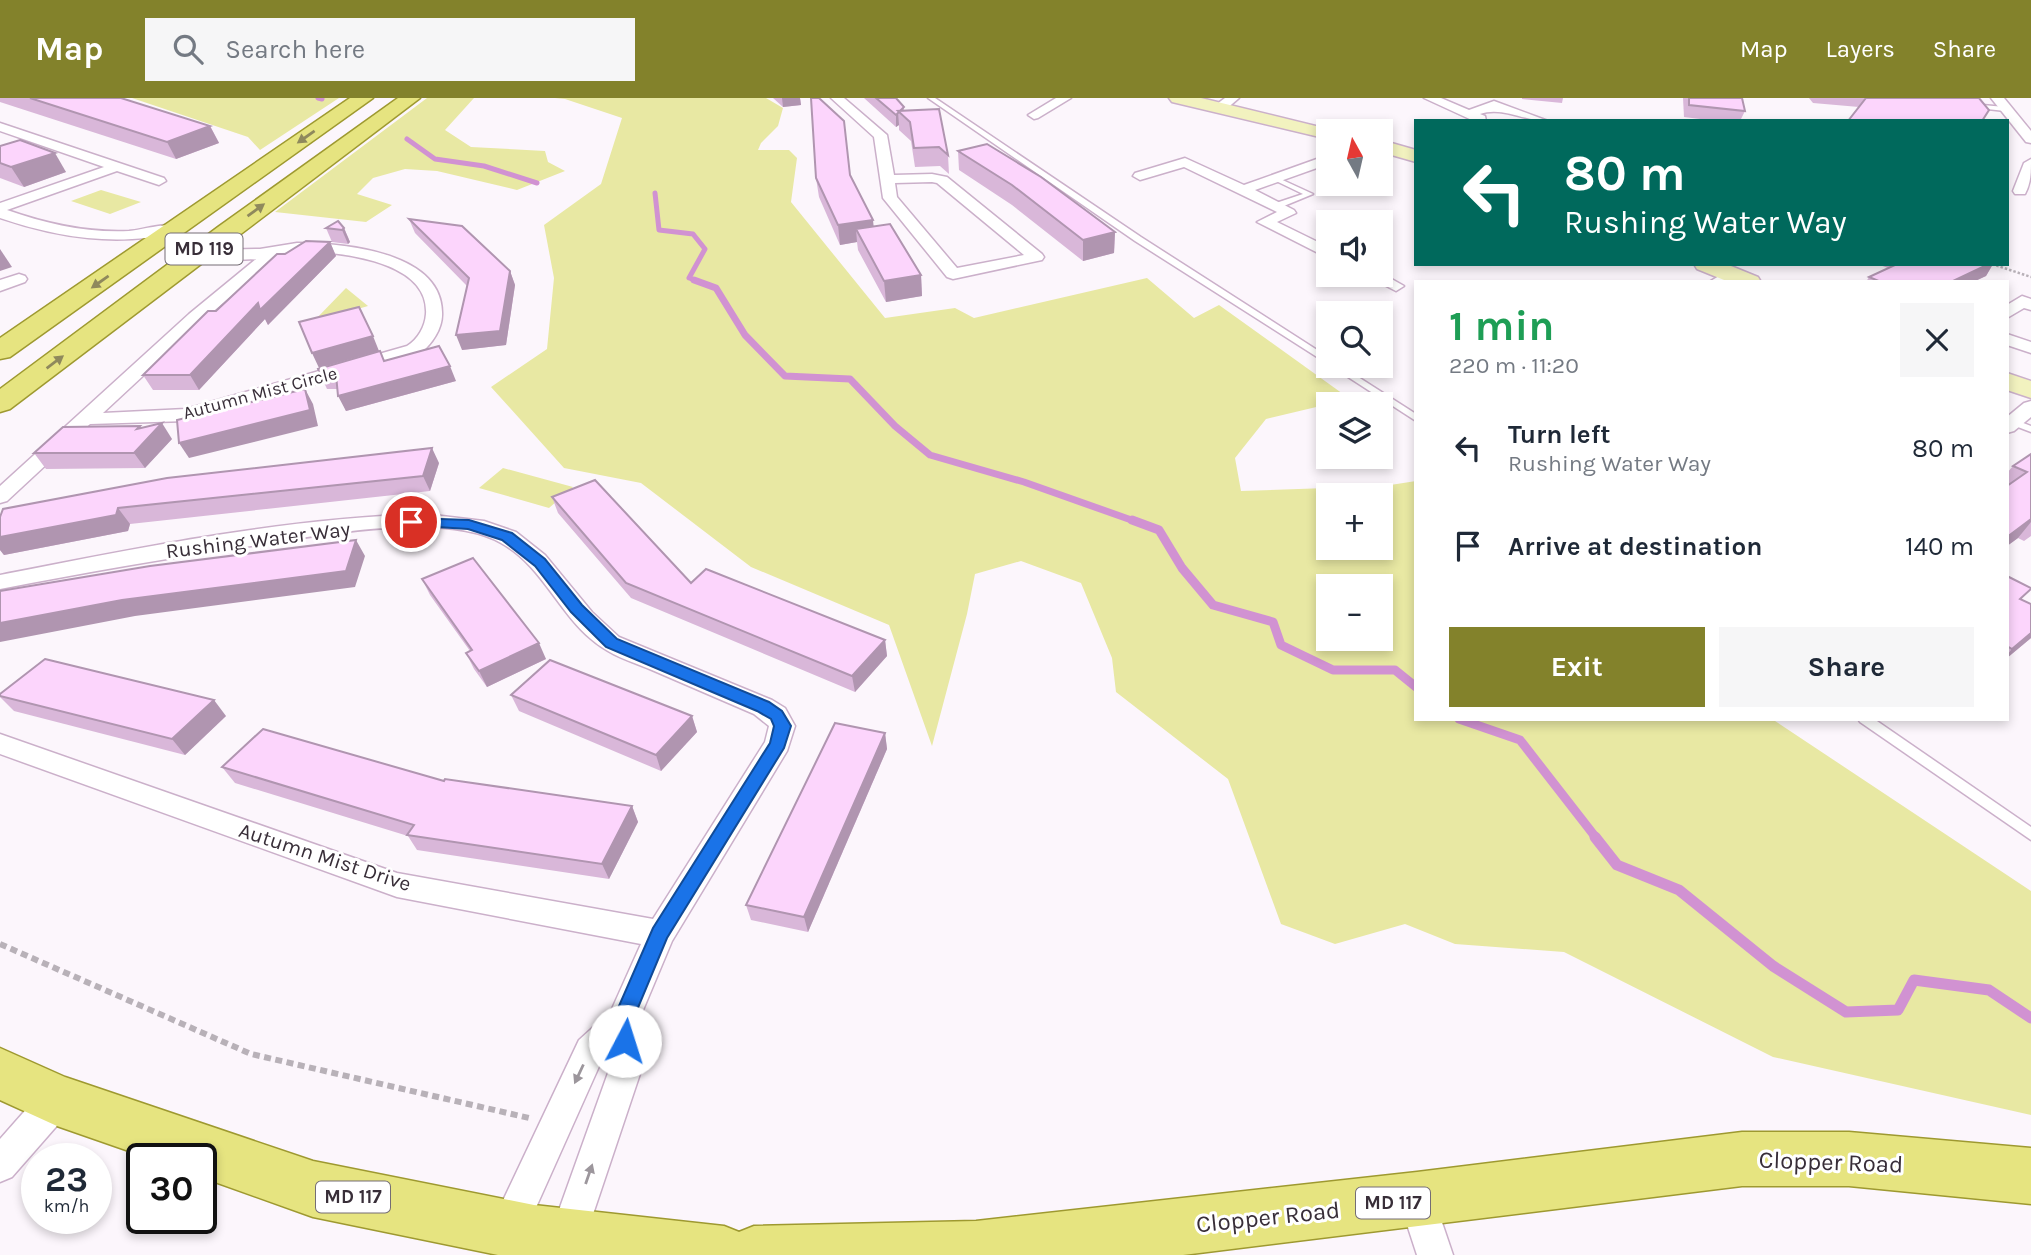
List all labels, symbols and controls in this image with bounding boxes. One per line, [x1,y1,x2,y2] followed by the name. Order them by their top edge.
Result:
[145,18,635,81] search box
[35,30,103,68] text: Map
[169,30,207,68] icon: search
[225,34,365,65] text: Search here
[1740,35,1788,63] text: Map
[1826,35,1895,63] text: Layers
[1933,35,1996,63] text: Share
[1316,119,1393,196] north arrow
[1316,119,1393,651] map controls
[297,130,316,143] one-way arrow
[1564,145,1686,202] text: 80 m
[1449,147,1540,238] icon: left
[247,204,265,218] one-way arrow
[1564,204,1847,241] text: Rushing Water Way
[1316,210,1393,287] button: sound
[166,234,242,265] road number: MD 119
[91,275,110,288] one-way arrow
[1316,301,1393,378] button: search
[1449,301,1554,351] text: 1 min
[1900,303,1974,377] button: close
[1449,352,1579,379] text: 220 m · 11:20
[45,355,64,369] one-way arrow
[181,362,339,424] street label: Autumn Mist Circle
[1316,392,1393,469] button: layers
[1508,419,1610,450] text: Turn left
[1449,429,1487,467] icon: left
[1912,433,1974,464] text: 80 m
[1508,450,1711,477] text: Rushing Water Way
[1316,483,1393,560] button: +
[381,492,441,552] pin
[392,503,430,541] icon: arrive
[165,517,352,563] street label: Rushing Water Way
[1449,527,1487,565] icon: arrive
[1508,531,1762,562] text: Arrive at destination
[1905,531,1974,562] text: 140 m
[1316,574,1393,651] button: −
[1449,627,1705,707] button: Exit
[1719,627,1974,707] button: Share
[236,818,414,896] street label: Autumn Mist Drive
[588,1004,662,1078] position arrow
[574,1064,585,1084] one-way arrow
[126,1143,217,1234] speed limit sign: 30
[1758,1145,1904,1179] street label: Clopper Road
[45,1159,88,1200] text: 23
[584,1163,595,1184] one-way arrow
[316,1182,390,1212] road number: MD 117
[1356,1188,1430,1218] road number: MD 117
[44,1195,89,1217] text: km/h
[1195,1196,1341,1238] street label: Clopper Road

